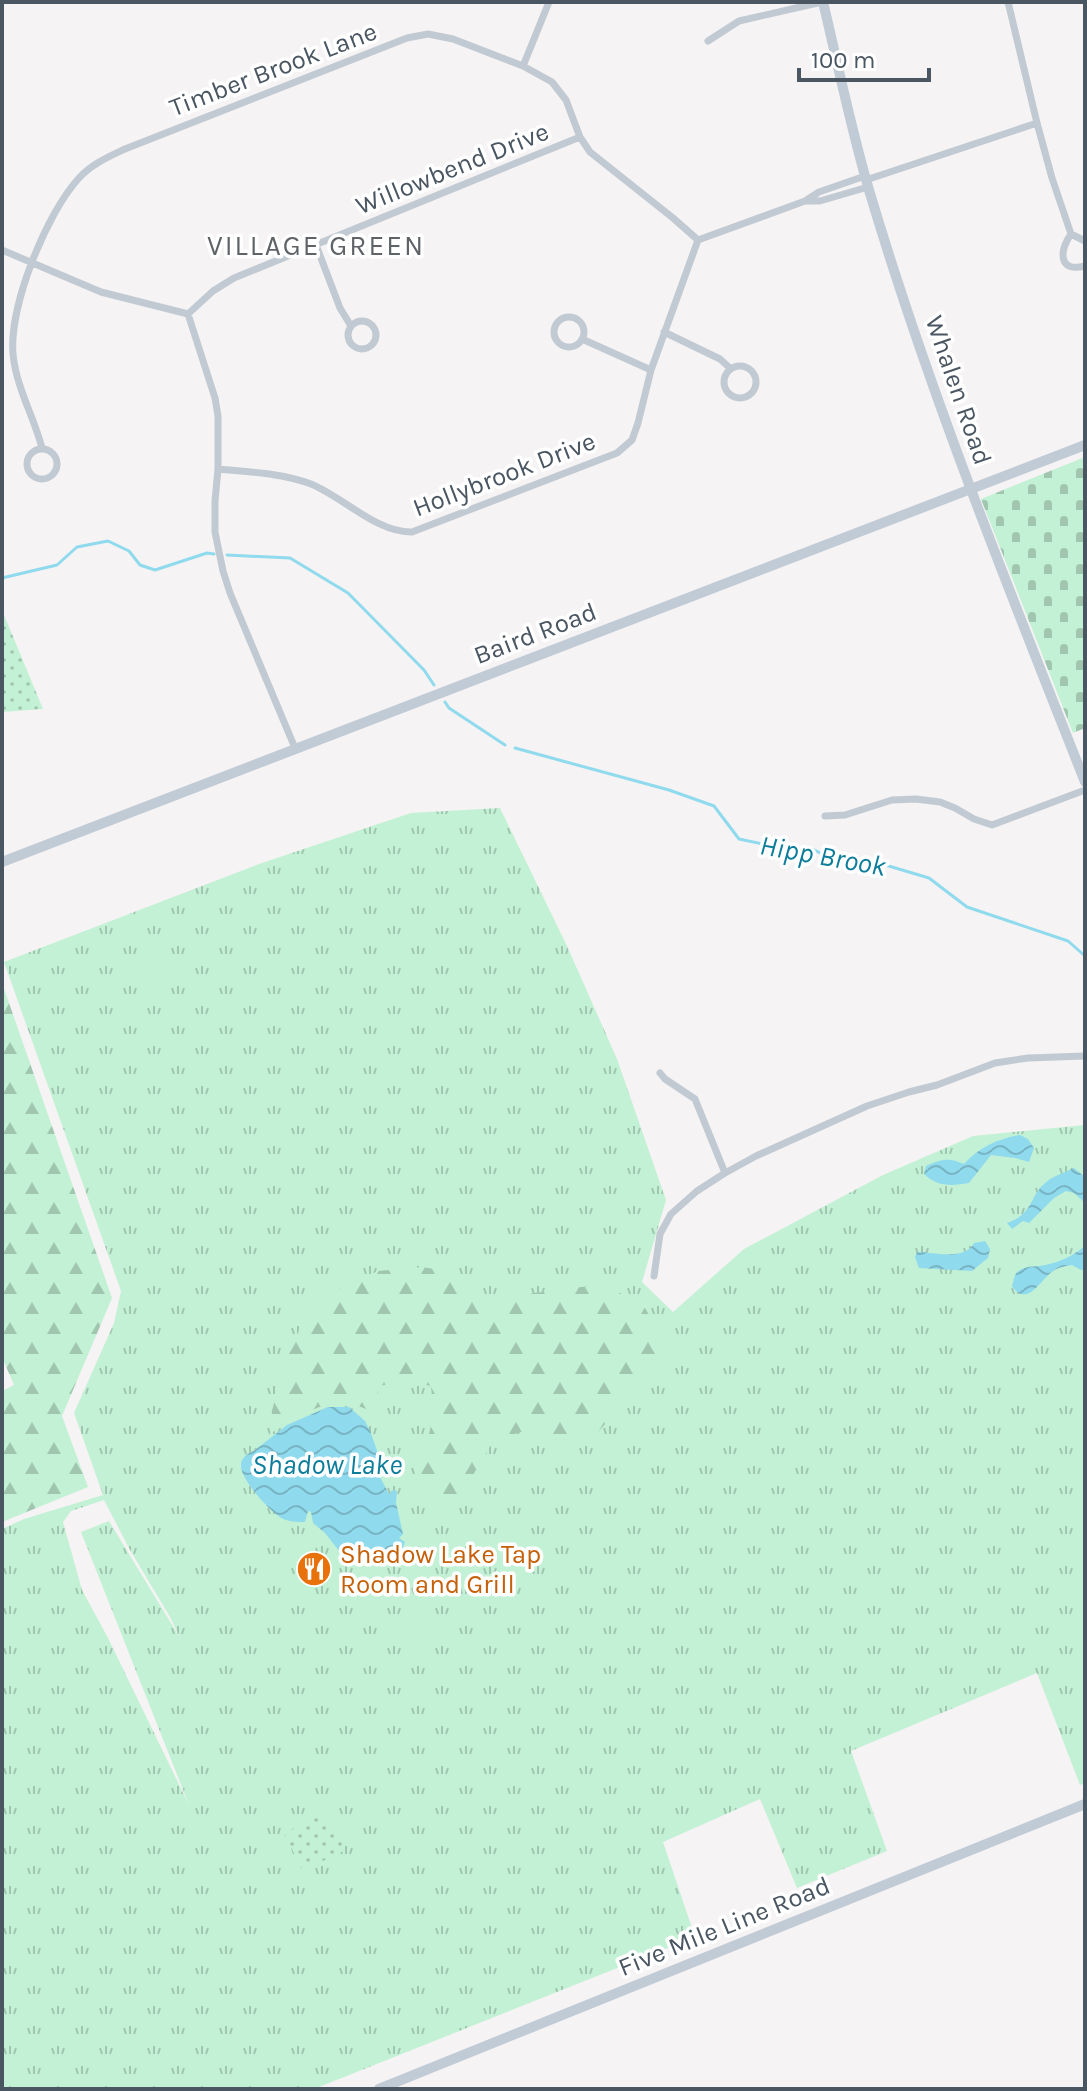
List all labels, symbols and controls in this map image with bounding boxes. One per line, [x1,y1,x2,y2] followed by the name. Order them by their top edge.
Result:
[165,16,381,123] street label: Timber Brook Lane
[799,32,929,82] scale bar
[811,46,876,74] text: 100 m
[351,116,553,221] street label: Willowbend Drive
[207,229,425,262] district label: VILLAGE GREEN
[919,312,999,469] street label: Whalen Road
[409,425,600,524] street label: Hollybrook Drive
[469,596,601,671] street label: Baird Road
[757,828,889,883] water label: Hipp Brook
[252,1448,402,1481] water label: Shadow Lake
[340,1539,541,1600] place label: Shadow Lake Tap Room and Grill
[295,1550,333,1588] restaurant icon: Shadow Lake Tap Room and Grill
[614,1870,835,1983] street label: Five Mile Line Road

